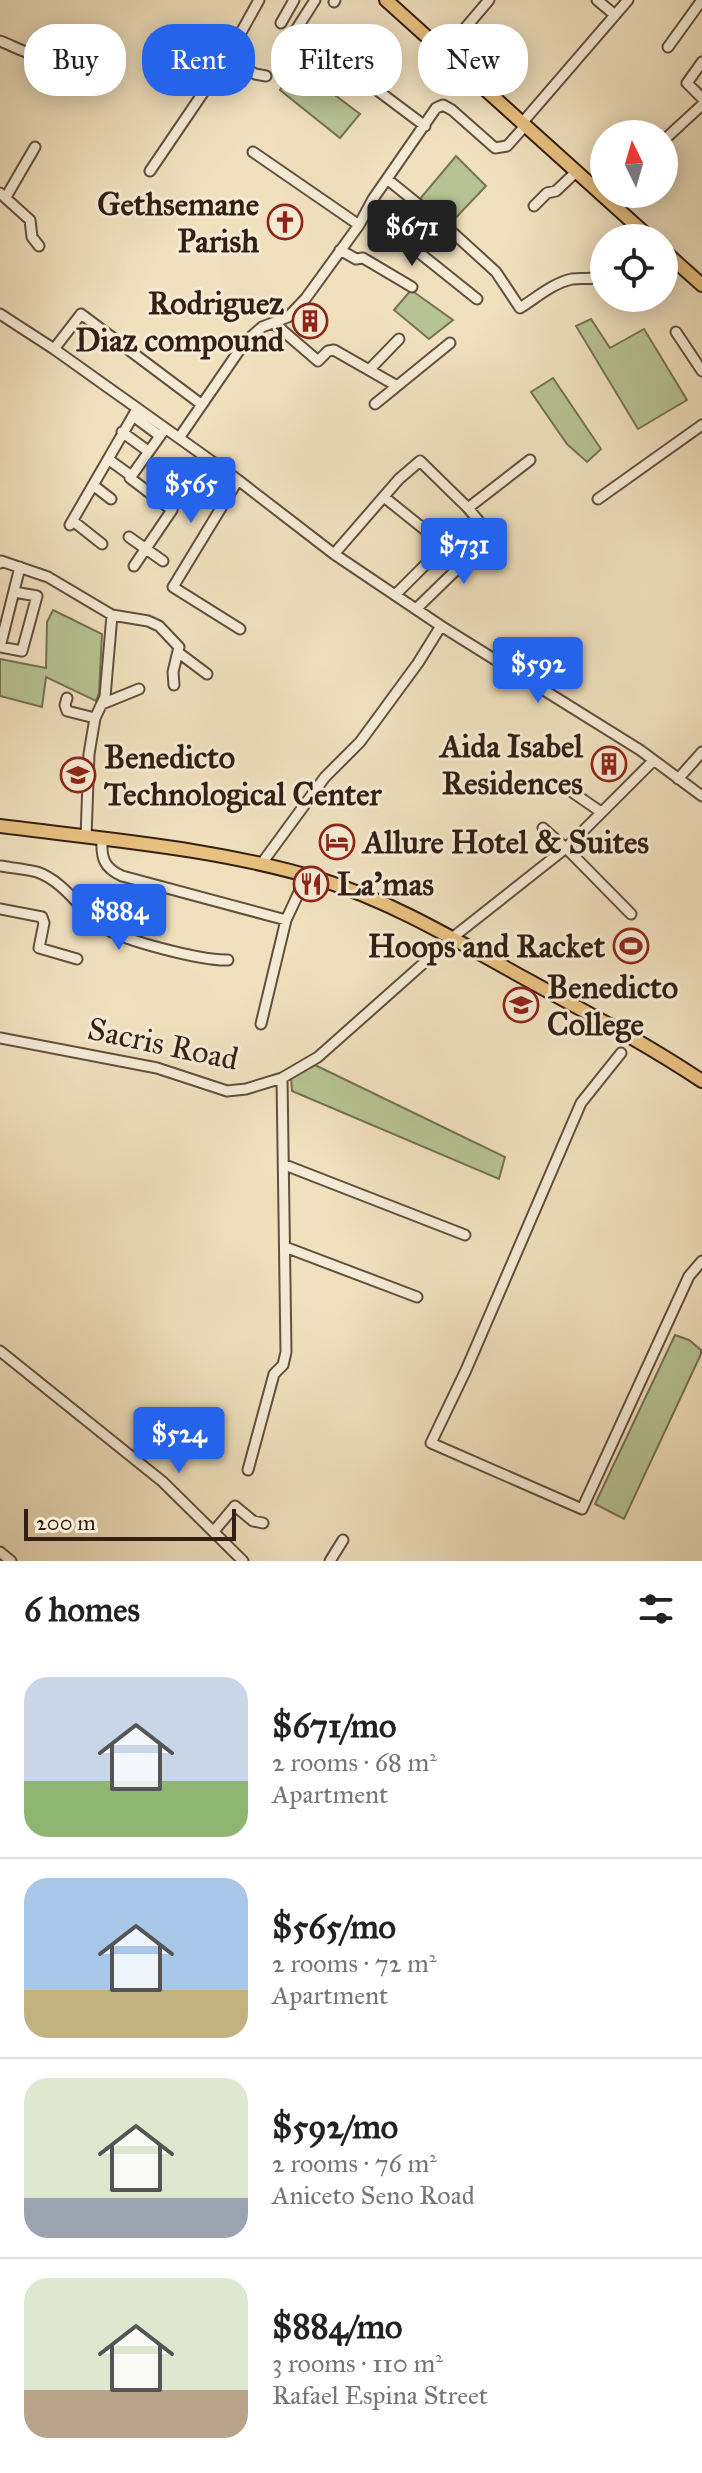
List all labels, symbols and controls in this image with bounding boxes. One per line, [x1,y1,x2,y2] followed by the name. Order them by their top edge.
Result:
[24,24,126,96] chip: Buy
[142,24,255,96] chip: Rent
[271,24,402,96] chip: Filters
[418,24,528,96] chip: New
[590,120,678,208] north arrow
[590,120,678,312] map controls
[97,185,259,261] place label: Gethsemane Parish
[365,200,459,268] pin: $671
[266,203,304,241] church icon: Gethsemane Parish
[385,210,439,242] text: $671
[590,224,678,312] button: locate
[75,284,285,360] place label: Rodriguez Diaz compound
[291,302,329,340] building icon: Rodriguez Diaz compound
[144,457,238,525] pin: $565
[164,467,218,499] text: $565
[417,518,511,586] pin: $731
[439,528,489,560] text: $731
[491,637,585,705] pin: $592
[511,647,565,679] text: $592
[438,727,584,803] place label: Aida Isabel Residences
[104,738,383,814] place label: Benedicto Technological Center
[590,745,628,783] building icon: Aida Isabel Residences
[59,756,97,794] school or university icon: Benedicto Technological Center
[318,823,356,861] hotel icon: Allure Hotel & Suites
[361,823,649,862] place label: Allure Hotel & Suites
[292,865,330,903] restaurant icon: La'mas
[337,865,434,904] place label: La'mas
[72,884,166,952] pin: $884
[90,894,148,926] text: $884
[368,927,606,966] place label: Hoops and Racket
[612,927,650,965] sports icon: Hoops and Racket
[547,968,678,1044] place label: Benedicto College
[502,986,540,1024] school or university icon: Benedicto College
[84,1009,242,1079] street label: Sacris Road
[132,1407,226,1475] pin: $524
[152,1417,207,1449] text: $524
[24,1505,236,1541] scale bar
[36,1509,96,1536] text: 200 m
[634,1587,678,1631] icon: filters
[24,1589,140,1630] text: 6 homes
[272,1705,396,1746] text: $671/mo
[88,1709,184,1805] icon: home
[272,1746,437,1778] text: 2 rooms · 68 m²
[272,1778,388,1810] text: Apartment
[272,1906,396,1947] text: $565/mo
[88,1910,184,2006] icon: home
[272,1947,436,1979] text: 2 rooms · 72 m²
[272,1979,388,2011] text: Apartment
[272,2106,398,2147] text: $592/mo
[88,2110,184,2206] icon: home
[272,2147,437,2179] text: 2 rooms · 76 m²
[272,2179,475,2211] text: Aniceto Seno Road
[272,2306,403,2347] text: $884/mo
[88,2310,184,2406] icon: home
[272,2347,443,2379] text: 3 rooms · 110 m²
[272,2379,488,2411] text: Rafael Espina Street

